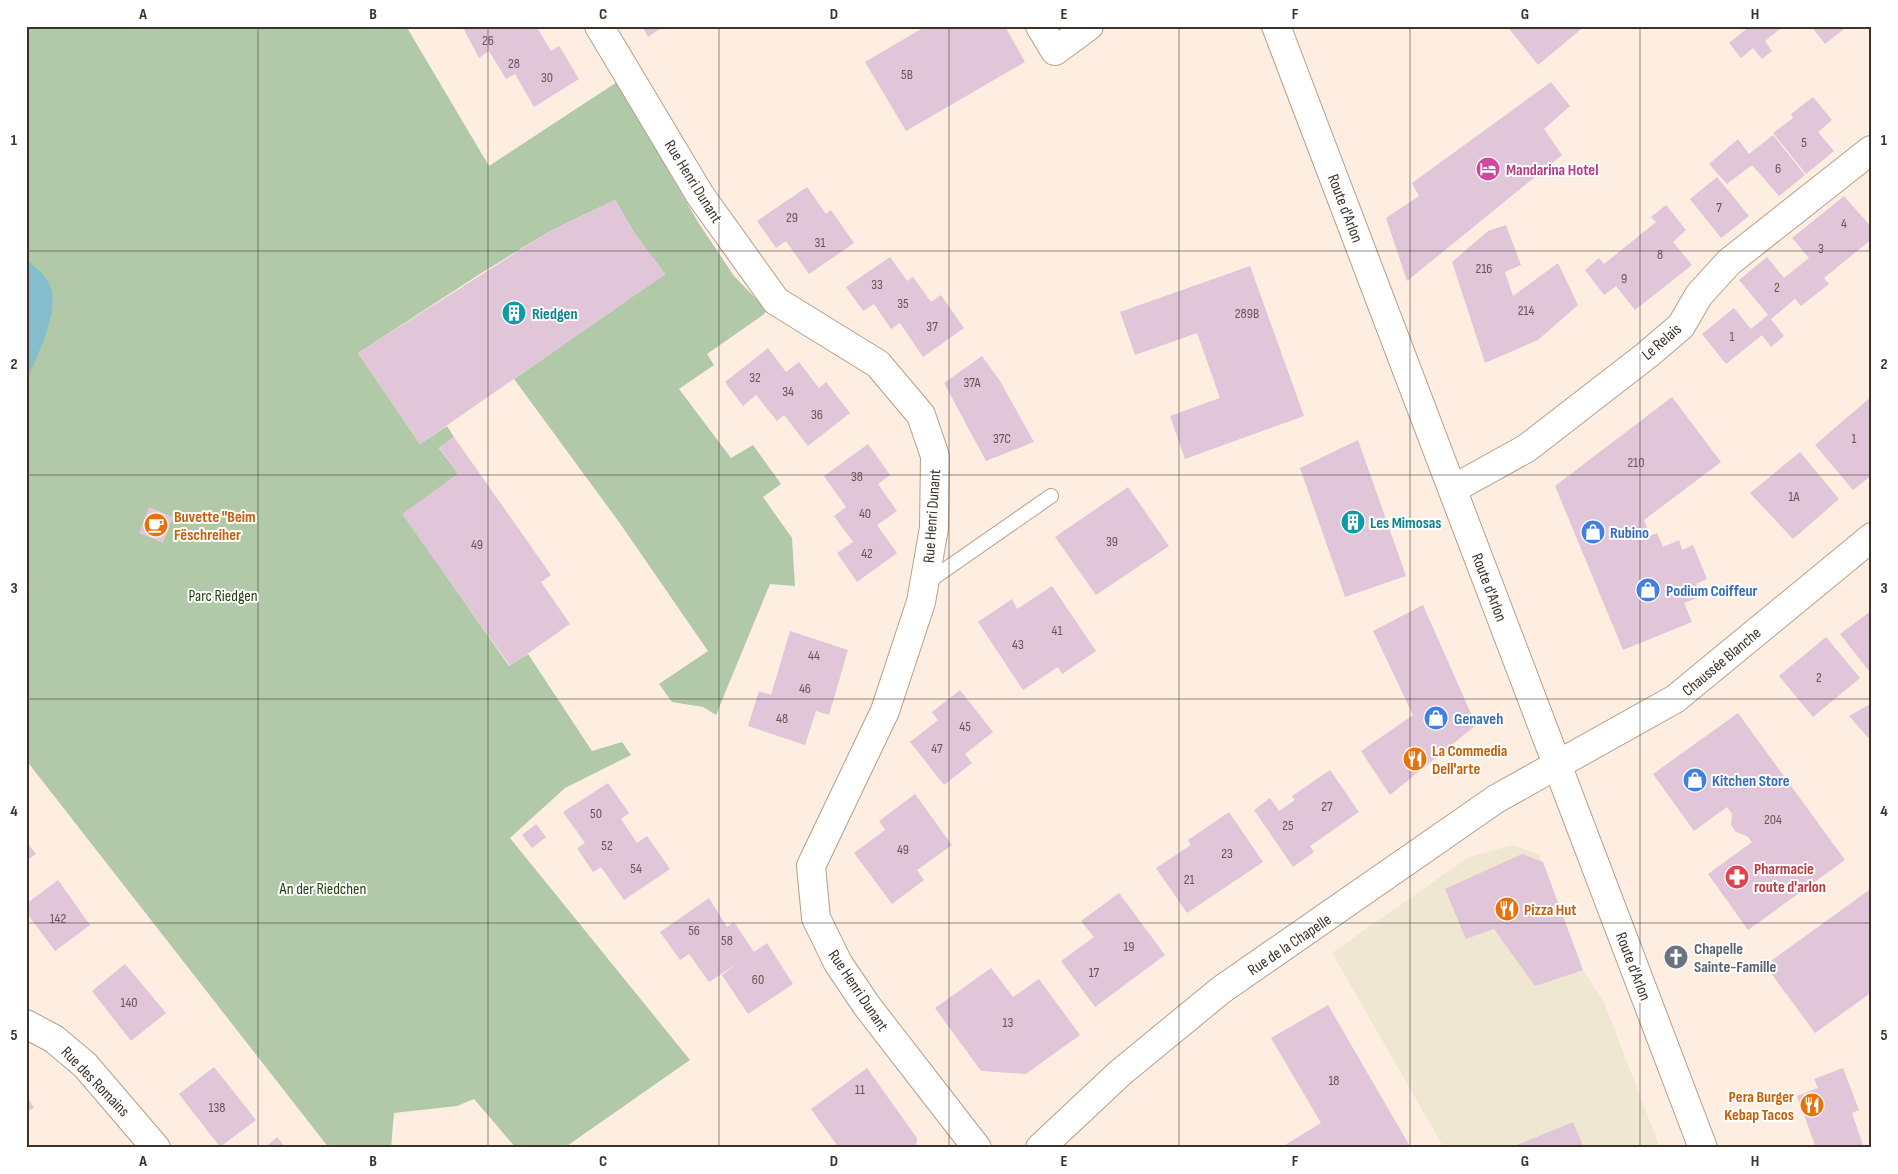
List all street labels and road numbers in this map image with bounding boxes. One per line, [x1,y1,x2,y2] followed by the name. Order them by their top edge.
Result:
[660,137,726,227] street label: Rue Henri Dunant
[1323,172,1366,245] street label: Route d'Arlon
[1638,320,1686,364] street label: Le Relais
[920,468,945,564] street label: Rue Henri Dunant
[1467,551,1510,624] street label: Route d'Arlon
[1679,624,1765,701] street label: Chaussée Blanche
[1244,910,1335,980] street label: Rue de la Chapelle
[1611,930,1654,1003] street label: Route d'Arlon
[824,947,892,1035] street label: Rue Henri Dunant
[57,1043,133,1121] street label: Rue des Romains

